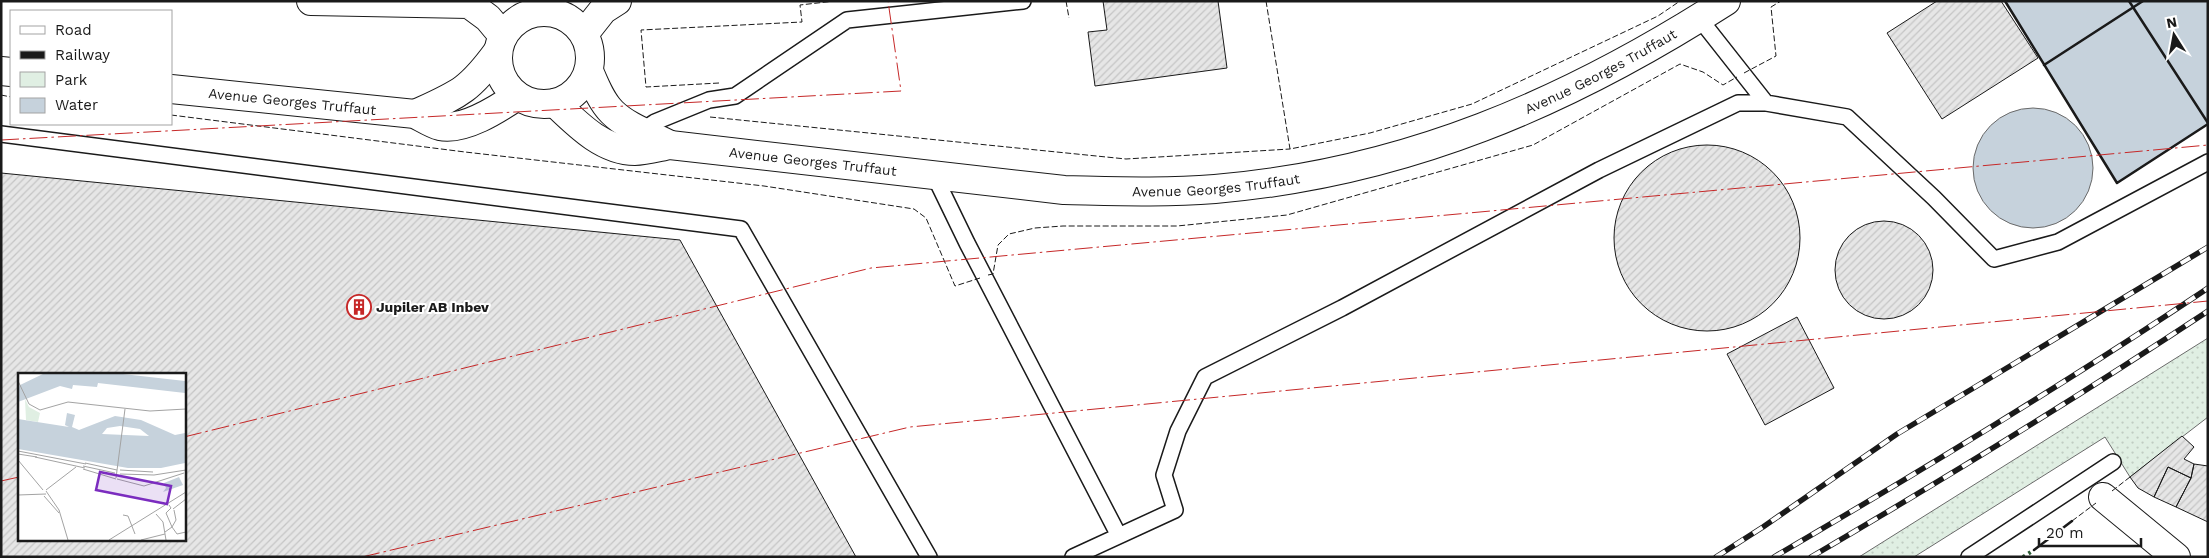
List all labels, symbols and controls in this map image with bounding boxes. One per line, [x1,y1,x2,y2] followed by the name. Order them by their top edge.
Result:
[10,10,172,125] legend
[2149,10,2199,60] north arrow
[2165,13,2178,31] text: N
[55,21,92,39] text: Road
[1522,25,1679,117] street label: Avenue Georges Truffaut
[55,46,110,64] text: Railway
[55,71,88,89] text: Park
[208,85,377,118] street label: Avenue Georges Truffaut
[55,96,98,114] text: Water
[728,144,898,179] street label: Avenue Georges Truffaut
[1132,170,1301,199] street label: Avenue Georges Truffaut
[346,294,372,320] building icon: Jupiler AB Inbev
[376,299,489,315] place label: Jupiler AB Inbev
[18,373,185,540] inset map
[2039,516,2142,548] scale bar
[2046,524,2084,542] text: 20 m

